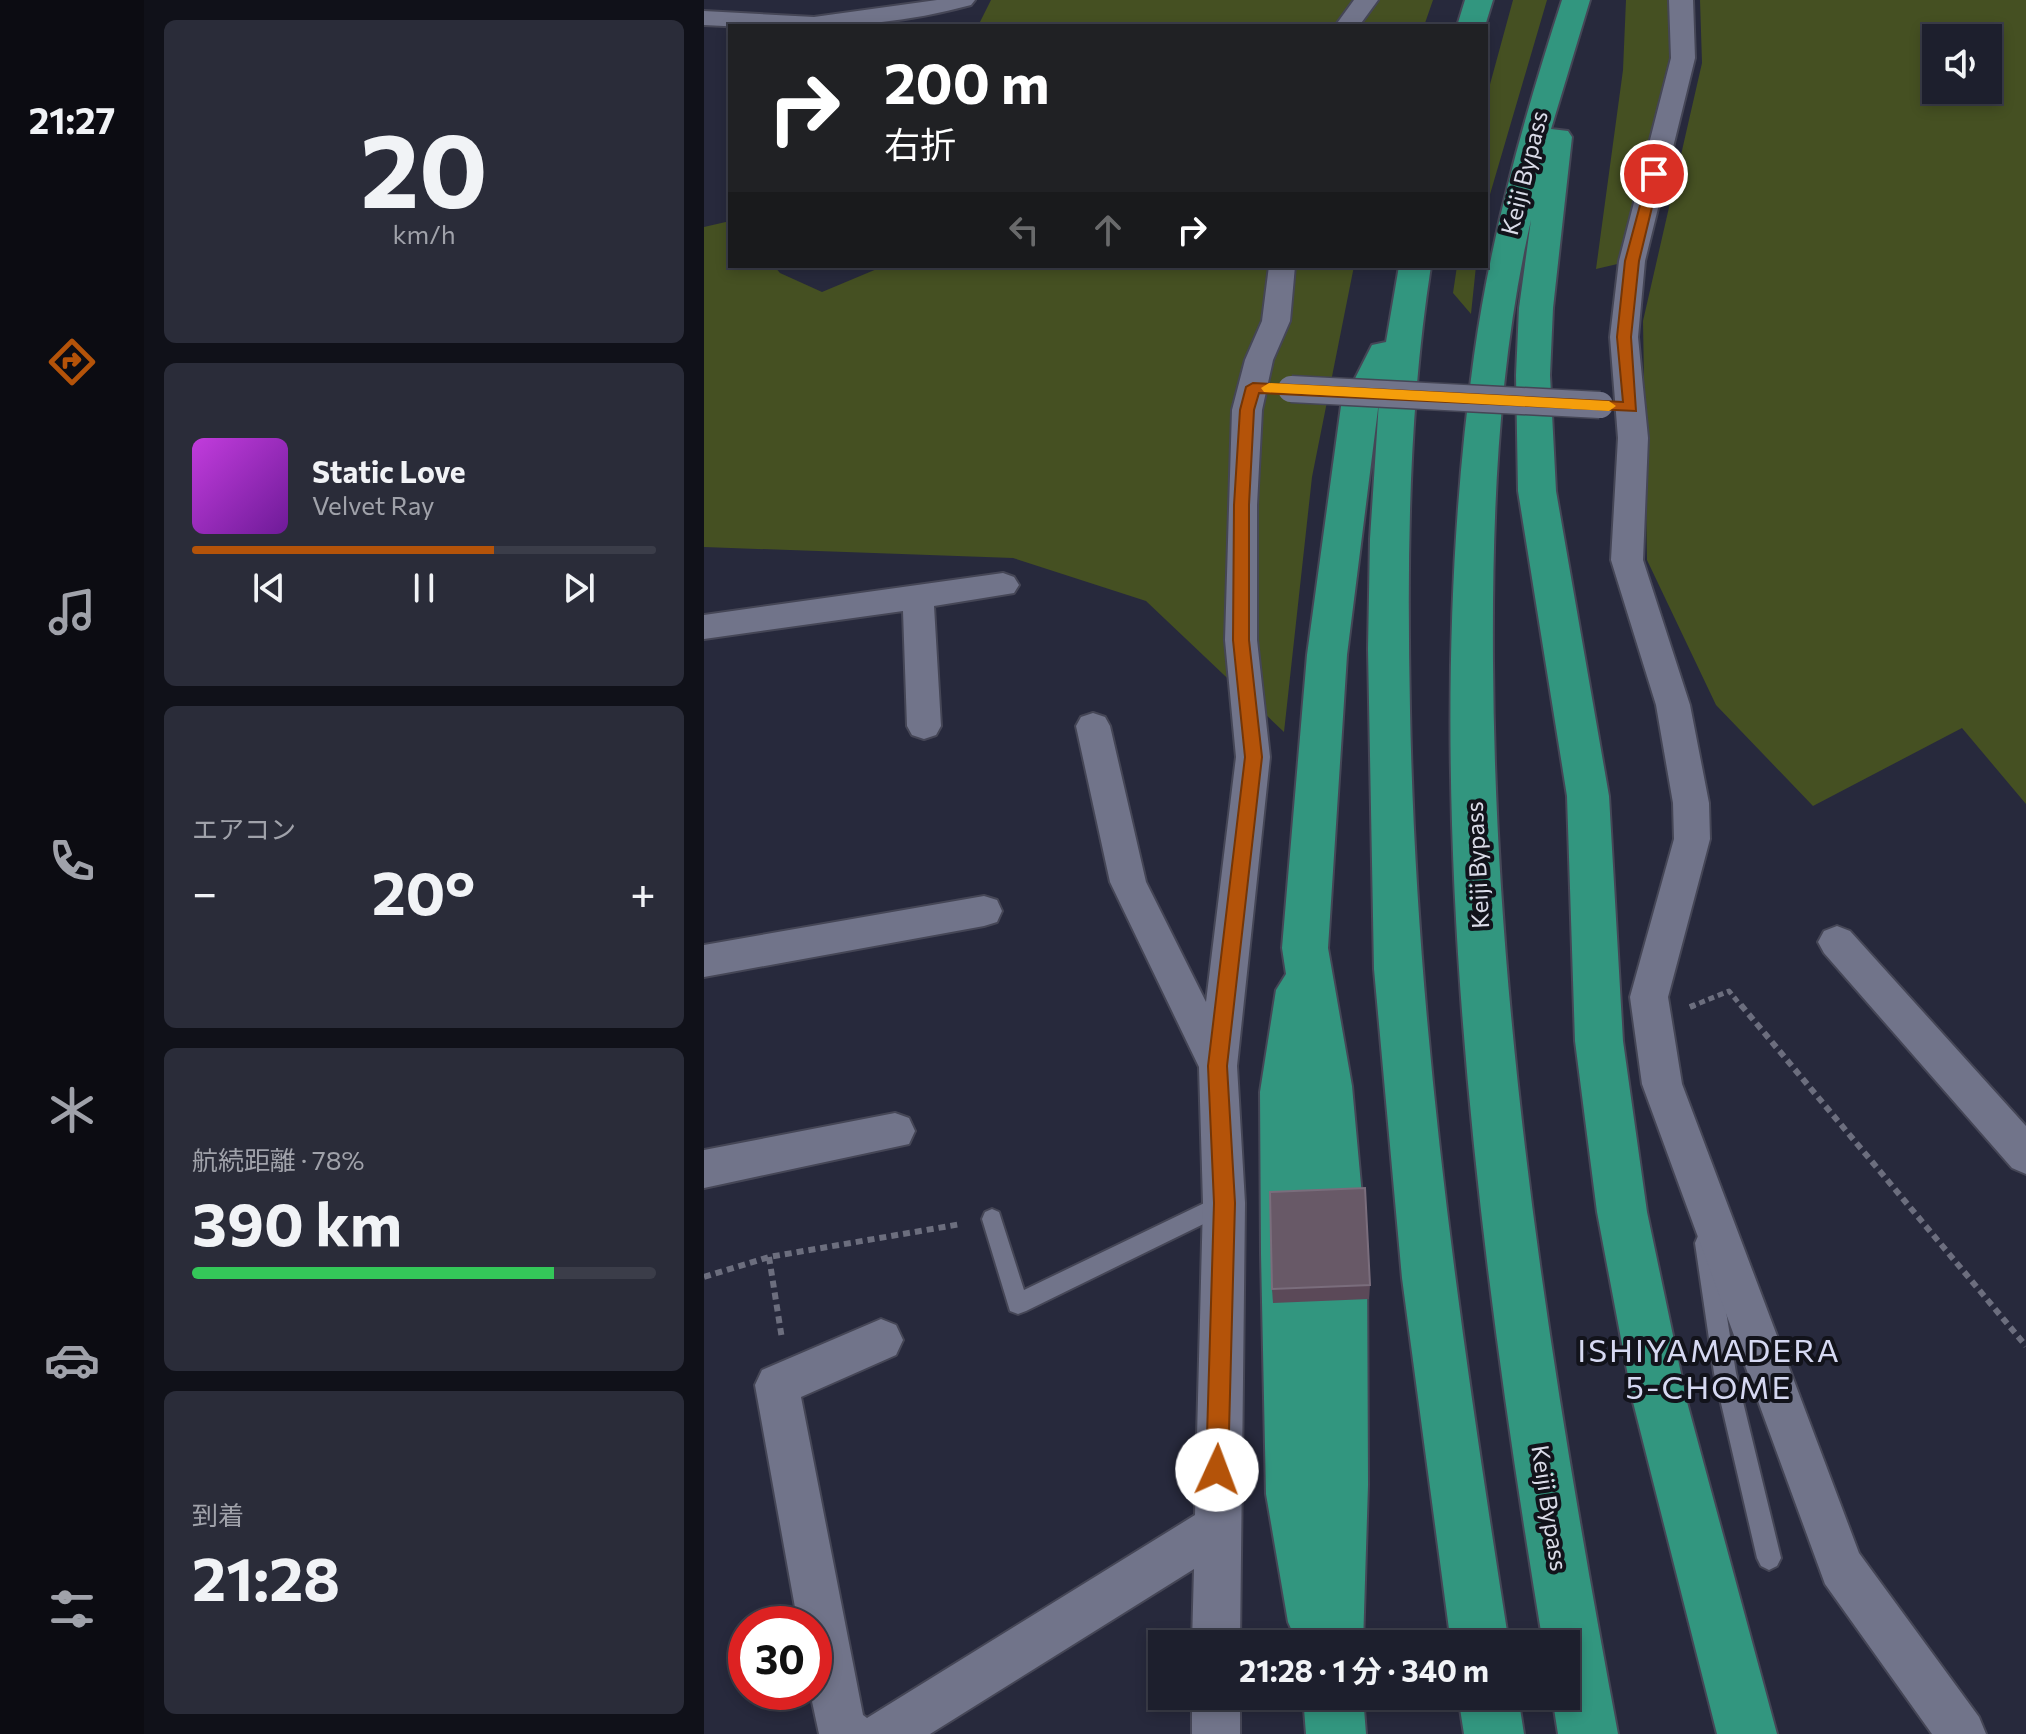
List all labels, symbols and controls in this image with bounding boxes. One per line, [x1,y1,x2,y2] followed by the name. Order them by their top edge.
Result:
[1922,24,2002,104] map controls
[1922,24,2002,104] button: sound
[884,47,1050,116] text: 200 m
[752,56,856,160] icon: right
[29,97,115,141] text: 21:27
[360,102,488,229] text: 20
[1494,107,1553,238] street label: Keiji Bypass
[884,121,956,165] text: 右折
[1620,140,1688,208] pin
[1632,152,1676,196] icon: arrive
[1002,208,1046,252] icon: left
[1086,208,1130,252] icon: ahead
[1170,208,1214,252] icon: right
[392,218,456,249] text: km/h
[44,334,100,390] icon: directions
[312,452,466,489] text: Static Love
[312,489,435,520] text: Velvet Ray
[247,566,291,610] icon: previous
[402,566,446,610] icon: pause
[557,566,601,610] icon: next
[44,584,100,640] icon: music
[1459,801,1494,929] street label: Keiji Bypass
[192,813,296,844] text: エアコン
[44,833,100,889] icon: phone
[372,854,475,927] text: 20°
[192,864,217,918] text: −
[630,864,656,918] text: +
[44,1082,100,1138] icon: climate
[192,1144,364,1175] text: 航続距離 · 78%
[192,1185,402,1258] text: 390 km
[1577,1329,1841,1406] district label: ISHIYAMADERA 5-CHOME
[44,1332,100,1388] icon: car
[1175,1428,1259,1512] position arrow
[1526,1443,1575,1573] street label: Keiji Bypass
[192,1499,244,1530] text: 到着
[192,1540,340,1613] text: 21:28
[44,1581,100,1637] icon: filters
[728,1606,832,1710] speed limit sign: 30
[1239,1651,1489,1688] text: 21:28 · 1 分 · 340 m

